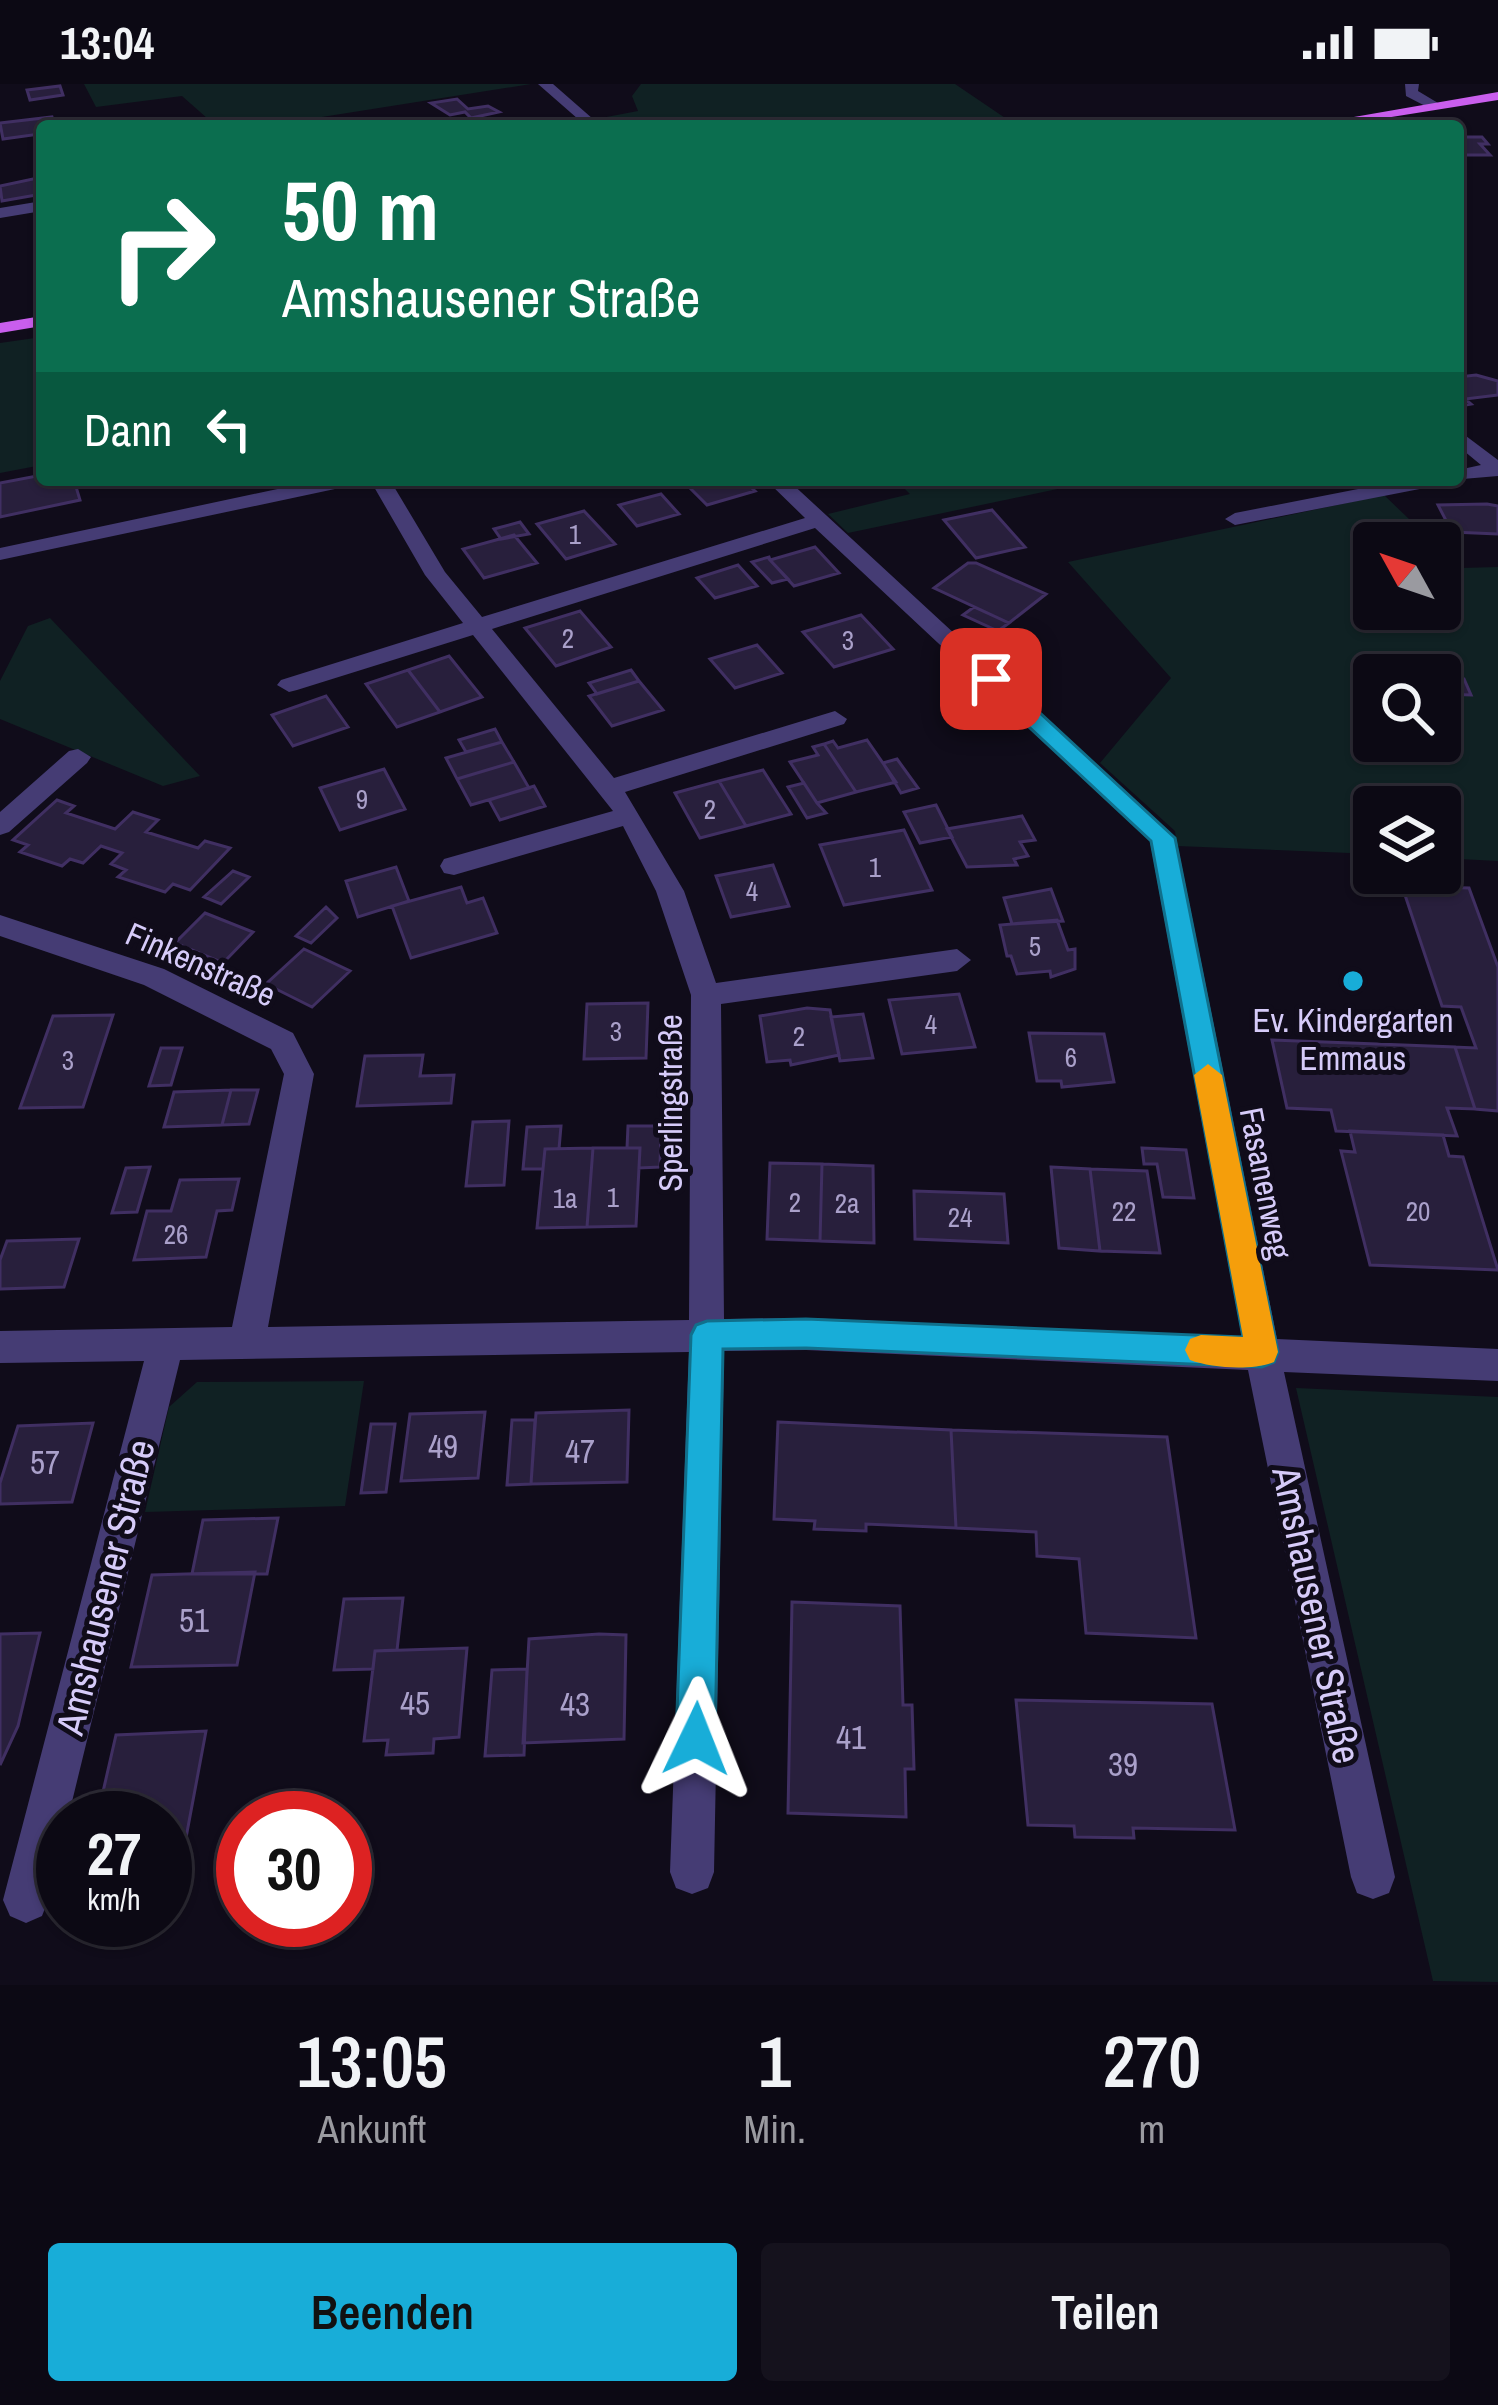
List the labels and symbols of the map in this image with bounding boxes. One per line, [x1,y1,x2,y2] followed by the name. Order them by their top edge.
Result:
[569,516,582,552] house number: 1
[1353,522,1461,630] north arrow
[562,620,574,656] house number: 2
[842,622,854,658] house number: 3
[940,628,1042,730] pin
[356,781,368,817] house number: 9
[704,791,716,827] house number: 2
[869,849,882,885] house number: 1
[746,873,758,909] house number: 4
[119,911,283,1017] street label: Finkenstraße
[1029,928,1041,964] house number: 5
[1340,968,1366,994] marker: Ev. Kindergarten Emmaus
[1252,998,1454,1080] place label: Ev. Kindergarten Emmaus
[925,1006,937,1042] house number: 4
[610,1013,622,1049] house number: 3
[648,1014,692,1192] street label: Sperlingstraße
[793,1018,805,1054] house number: 2
[1065,1039,1077,1075] house number: 6
[62,1042,74,1078] house number: 3
[1230,1103,1302,1263] street label: Fasanenweg
[607,1179,620,1215] house number: 1
[553,1180,577,1216] house number: 1a
[789,1184,801,1220] house number: 2
[835,1185,859,1221] house number: 2a
[1112,1193,1136,1229] house number: 22
[1406,1193,1430,1229] house number: 20
[948,1199,972,1235] house number: 24
[164,1216,188,1252] house number: 26
[428,1424,458,1468] house number: 49
[565,1429,595,1473] house number: 47
[43,1434,167,1741] street label: Amshausener Straße
[30,1440,60,1484] house number: 57
[1260,1461,1374,1768] street label: Amshausener Straße
[179,1598,209,1642] house number: 51
[633,1676,759,1802] position arrow
[400,1681,430,1725] house number: 45
[560,1682,590,1726] house number: 43
[836,1715,866,1759] house number: 41
[1108,1742,1138,1786] house number: 39
[216,1791,372,1947] speed limit sign: 30

